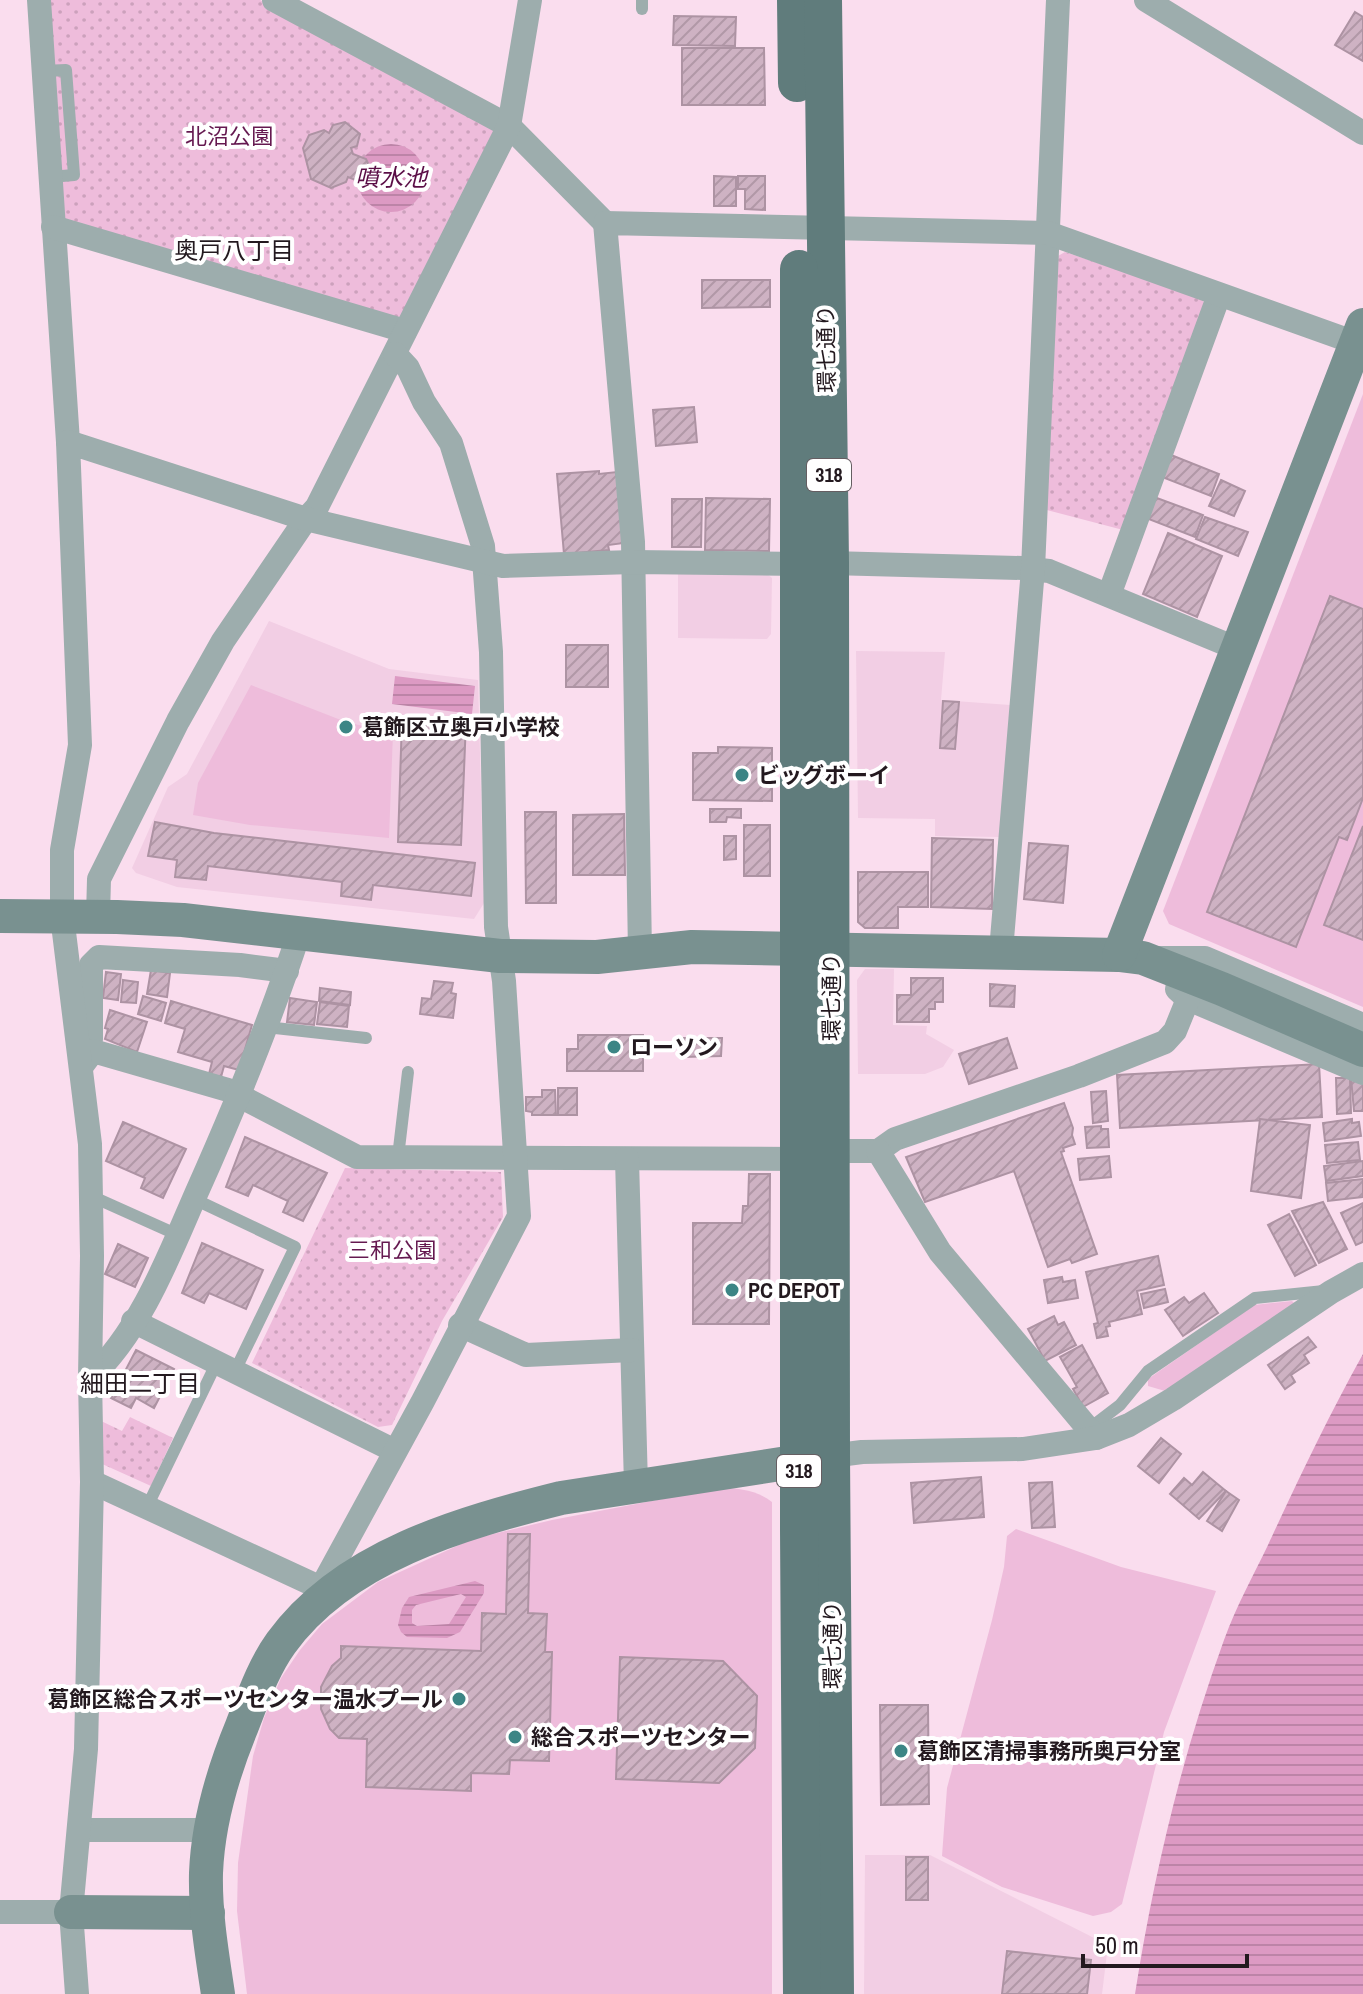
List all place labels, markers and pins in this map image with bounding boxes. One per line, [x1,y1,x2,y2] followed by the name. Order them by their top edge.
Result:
[362,712,560,742] place label: 葛飾区立奥戸小学校
[337,718,355,736] marker: 葛飾区立奥戸小学校
[758,760,890,790] place label: ビッグボーイ
[733,766,751,784] marker: ビッグボーイ
[630,1032,718,1062] place label: ローソン
[605,1038,623,1056] marker: ローソン
[748,1275,840,1305] place label: PC DEPOT
[723,1281,741,1299] marker: PC DEPOT
[47,1684,443,1714] place label: 葛飾区総合スポーツセンター温水プール
[450,1690,468,1708] marker: 葛飾区総合スポーツセンター温水プール
[531,1722,751,1752] place label: 総合スポーツセンター
[506,1728,524,1746] marker: 総合スポーツセンター
[917,1736,1181,1766] place label: 葛飾区清掃事務所奥戸分室
[892,1742,910,1760] marker: 葛飾区清掃事務所奥戸分室

